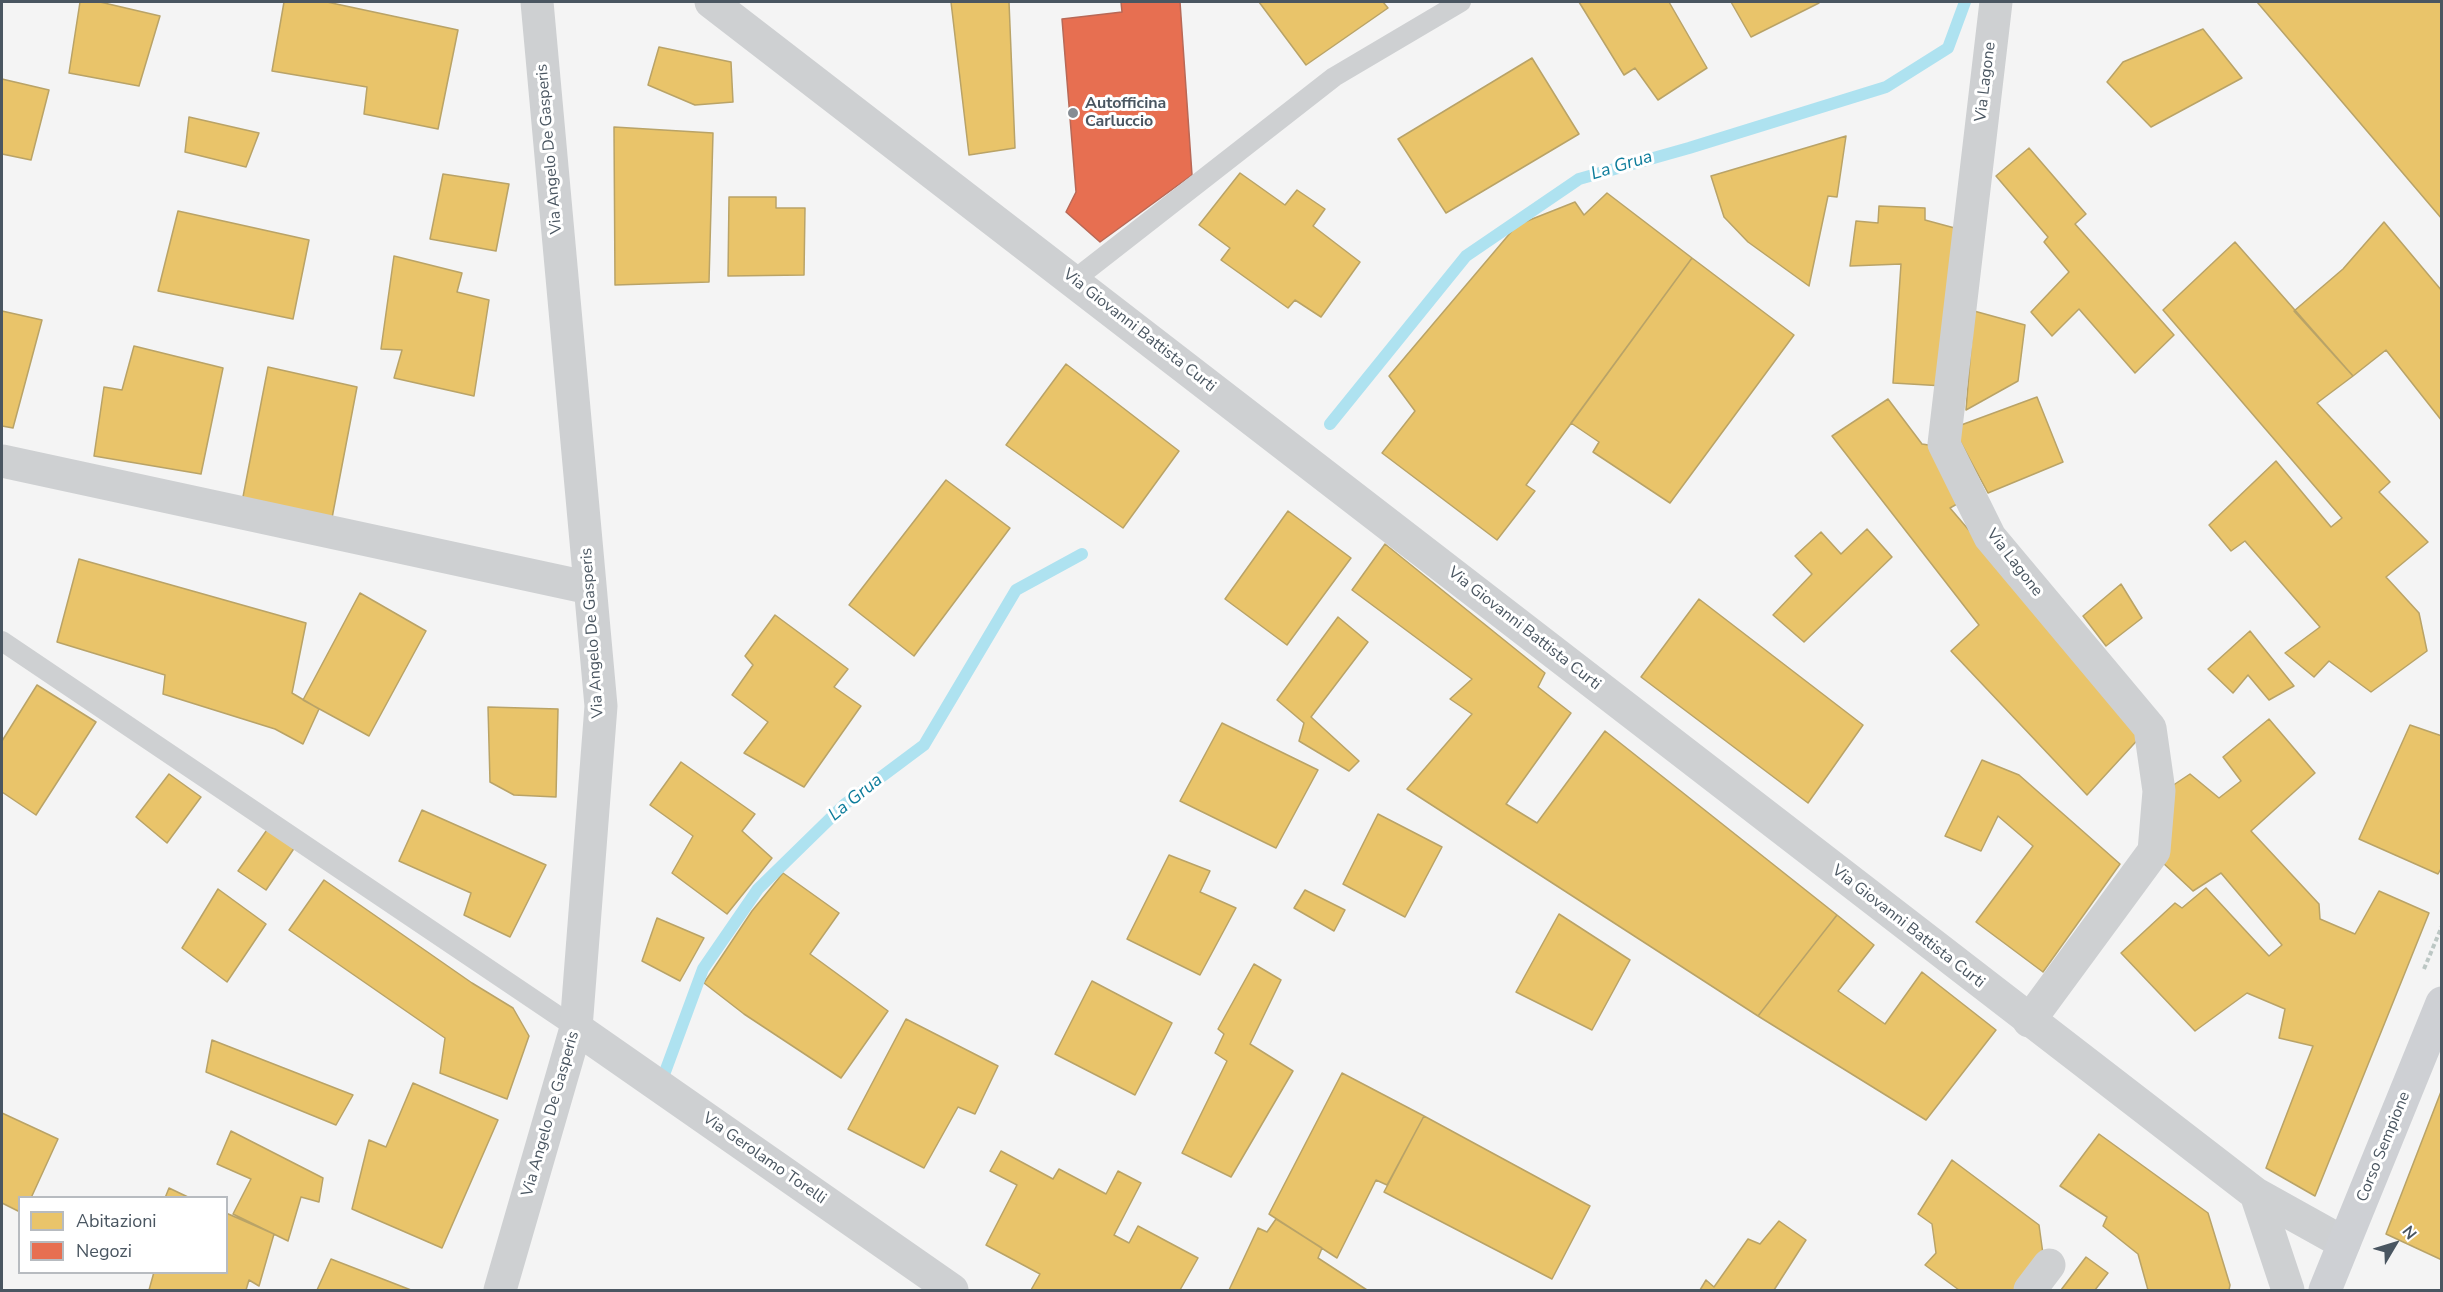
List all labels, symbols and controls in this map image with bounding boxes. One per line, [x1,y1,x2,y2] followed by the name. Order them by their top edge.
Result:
[1972,41,2000,123] street label: Via Lagone
[533,63,567,235] street label: Via Angelo De Gasperis
[1085,94,1166,132] place label: Autofficina Carluccio
[1066,106,1080,120] marker: Autofficina Carluccio
[1589,146,1655,186] water label: La Grua
[1059,265,1219,397] street label: Via Giovanni Battista Curti
[1982,525,2046,601] street label: Via Lagone
[577,547,609,719] street label: Via Angelo De Gasperis
[1444,563,1604,695] street label: Via Giovanni Battista Curti
[825,770,887,826] water label: La Grua
[1828,861,1988,993] street label: Via Giovanni Battista Curti
[518,1029,584,1199] street label: Via Angelo De Gasperis
[2353,1089,2415,1205] street label: Corso Sempione
[698,1109,830,1209] street label: Via Gerolamo Torelli
[18,1196,228,1274] legend
[76,1209,157,1233] text: Abitazioni
[2365,1214,2425,1274] north arrow
[2397,1221,2422,1244] text: N
[76,1239,132,1263] text: Negozi

